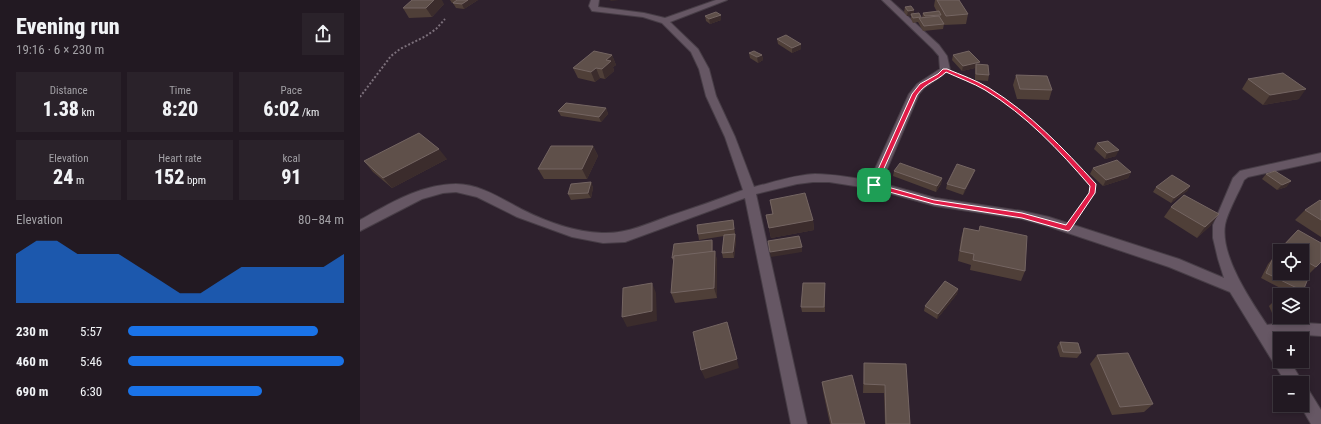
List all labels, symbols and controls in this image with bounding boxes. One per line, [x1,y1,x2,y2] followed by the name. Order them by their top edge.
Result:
[302,13,344,55] button: share
[16,14,120,39] text: Evening run
[16,42,104,57] text: 19:16 · 6 × 230 m
[50,84,88,97] text: Distance
[169,84,191,97] text: Time
[281,84,302,97] text: Pace
[43,97,79,121] text: 1.38
[162,97,198,121] text: 8:20
[263,97,299,121] text: 6:02
[79,106,95,119] text: km
[299,106,319,119] text: /km
[49,152,88,165] text: Elevation
[158,152,202,165] text: Heart rate
[282,152,300,165] text: kcal
[53,165,73,189] text: 24
[154,165,184,189] text: 152
[281,165,302,189] text: 91
[857,168,891,202] pin
[73,174,84,187] text: m
[184,174,206,187] text: bpm
[863,174,885,196] icon: arrive
[16,212,63,227] text: Elevation
[298,212,344,227] text: 80–84 m
[1273,244,1309,412] map controls
[1273,244,1309,280] button: locate
[1273,288,1309,324] button: layers
[16,324,48,339] text: 230 m
[80,324,102,339] text: 5:57
[1273,332,1309,368] button: +
[16,354,48,369] text: 460 m
[80,354,102,369] text: 5:46
[1273,376,1309,412] button: −
[16,384,48,399] text: 690 m
[80,384,102,399] text: 6:30

